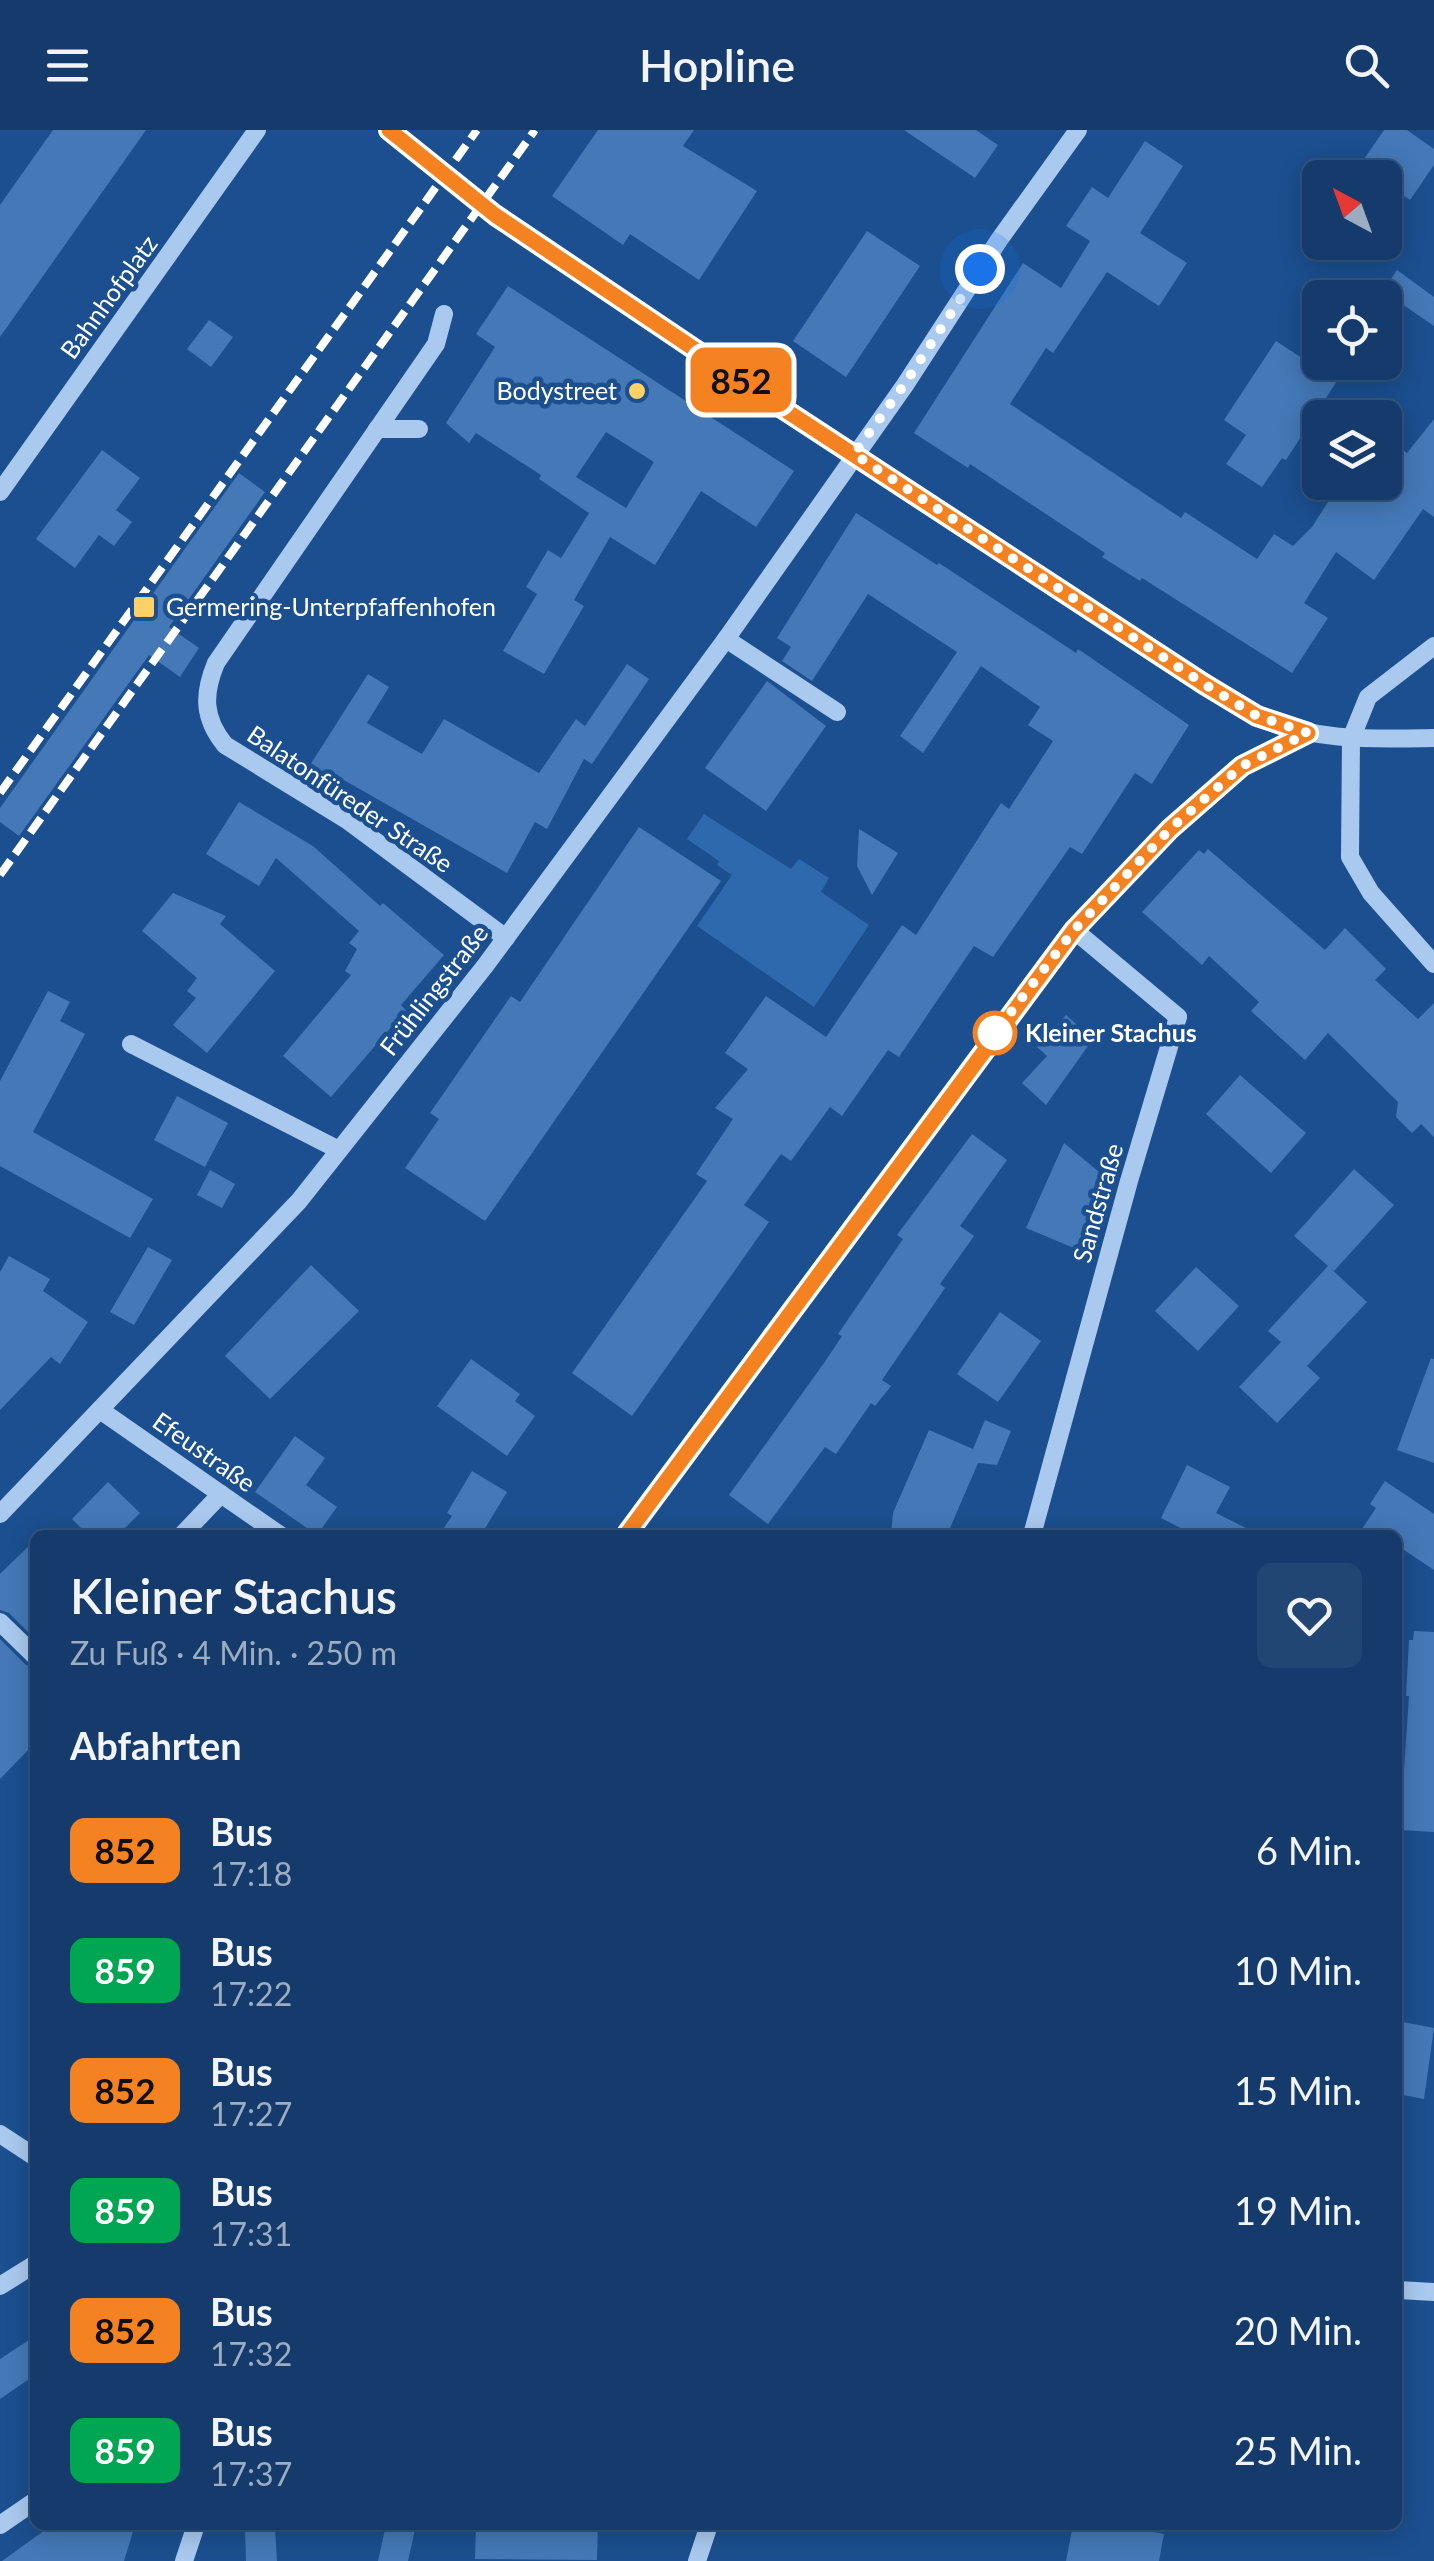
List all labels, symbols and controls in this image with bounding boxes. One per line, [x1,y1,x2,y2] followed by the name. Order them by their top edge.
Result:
[40,38,95,93] icon: menu
[639,38,795,92] text: Hopline
[1339,38,1394,93] icon: search
[1302,160,1402,260] north arrow
[1302,160,1402,500] map controls
[53,229,163,364] street label: Bahnhofplatz
[955,244,1005,294] your location
[1302,280,1402,380] button: locate
[684,348,798,412] line badge: 852
[711,359,771,401] text: 852
[497,375,617,405] place label: Bodystreet
[626,380,648,402] marker: Bodystreet
[1302,400,1402,500] button: layers
[166,591,496,621] place label: Germering-Unterpfaffenhofen
[131,594,157,620] marker: Germering-Unterpfaffenhofen
[242,718,459,878] street label: Balatonfüreder Straße
[373,918,494,1061] street label: Frühlingstraße
[974,1012,1016,1054] marker: Kleiner Stachus
[1025,1017,1197,1047] place label: Kleiner Stachus
[1066,1140,1128,1266] street label: Sandstraße
[148,1405,262,1497] street label: Efeustraße
[1257,1563,1362,1668] button: heart
[70,1567,397,1624] text: Kleiner Stachus
[70,1633,397,1672] text: Zu Fuß · 4 Min. · 250 m
[70,1722,242,1768] text: Abfahrten
[210,1808,273,1854] text: Bus
[1256,1827,1362,1873] text: 6 Min.
[95,1829,155,1871] text: 852
[210,1854,292,1893] text: 17:18
[210,1928,273,1974] text: Bus
[1234,1947,1362,1993] text: 10 Min.
[95,1949,155,1991] text: 859
[210,1974,292,2013] text: 17:22
[210,2048,273,2094] text: Bus
[1234,2067,1362,2113] text: 15 Min.
[95,2069,155,2111] text: 852
[210,2094,292,2133] text: 17:27
[210,2168,273,2214] text: Bus
[1234,2187,1362,2233] text: 19 Min.
[95,2189,155,2231] text: 859
[210,2214,292,2253] text: 17:31
[210,2288,273,2334] text: Bus
[1234,2307,1362,2353] text: 20 Min.
[95,2309,155,2351] text: 852
[210,2334,292,2373] text: 17:32
[210,2408,273,2454] text: Bus
[1234,2427,1362,2473] text: 25 Min.
[95,2429,155,2471] text: 859
[210,2454,292,2493] text: 17:37

